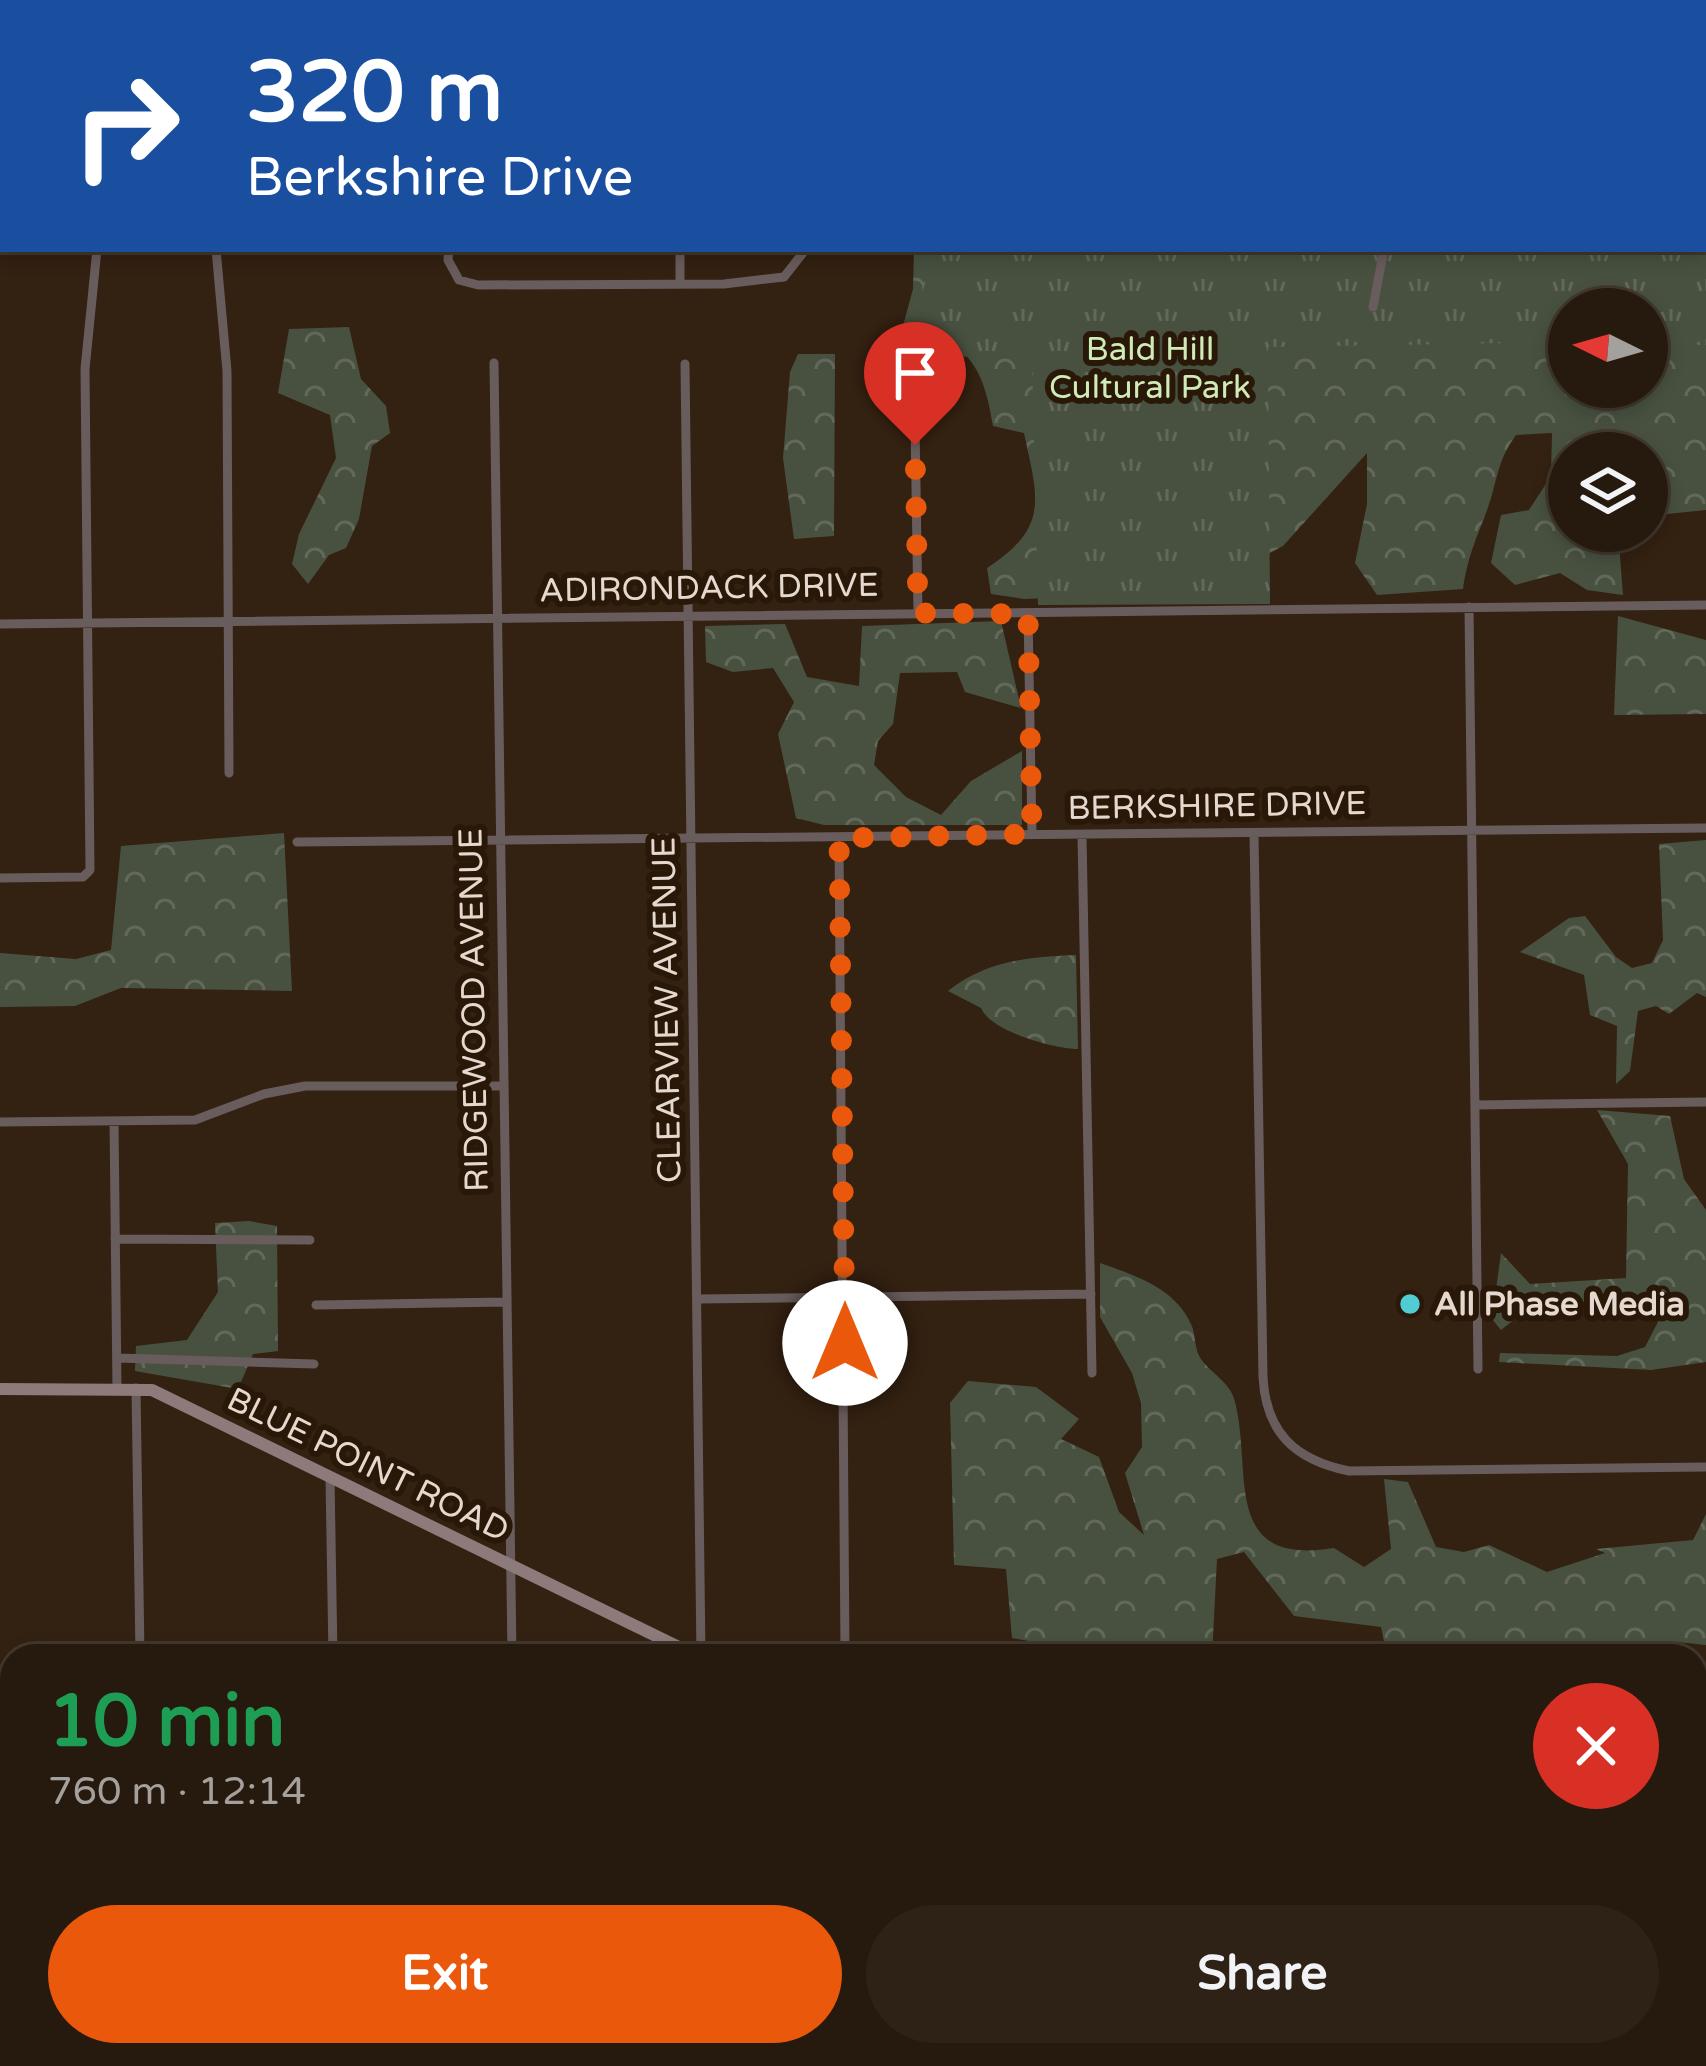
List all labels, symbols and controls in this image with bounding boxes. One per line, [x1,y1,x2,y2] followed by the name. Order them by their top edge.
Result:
[246,43,503,144] text: 320 m
[48,48,204,204] icon: right
[246,145,633,210] text: Berkshire Drive
[1548,288,1668,408] north arrow
[1548,288,1668,552] map controls
[864,322,966,445] pin
[1049,330,1251,407] park label: Bald Hill Cultural Park
[882,340,948,406] icon: arrive
[1548,432,1668,552] button: layers
[539,566,879,610] street label: ADIRONDACK DRIVE
[1067,784,1367,828] street label: BERKSHIRE DRIVE
[451,828,497,1192] street label: RIDGEWOOD AVENUE
[644,837,690,1183] street label: CLEARVIEW AVENUE
[782,1280,908,1406] position arrow
[1434,1285,1685,1324] place label: All Phase Media
[1397,1291,1423,1317] marker: All Phase Media
[221,1380,515,1550] street label: BLUE POINT ROAD
[48,1679,285,1766] text: 10 min
[1533,1683,1659,1809] button: close
[48,1768,306,1815] text: 760 m · 12:14
[48,1905,842,2043] button: Exit
[866,1905,1659,2043] button: Share

